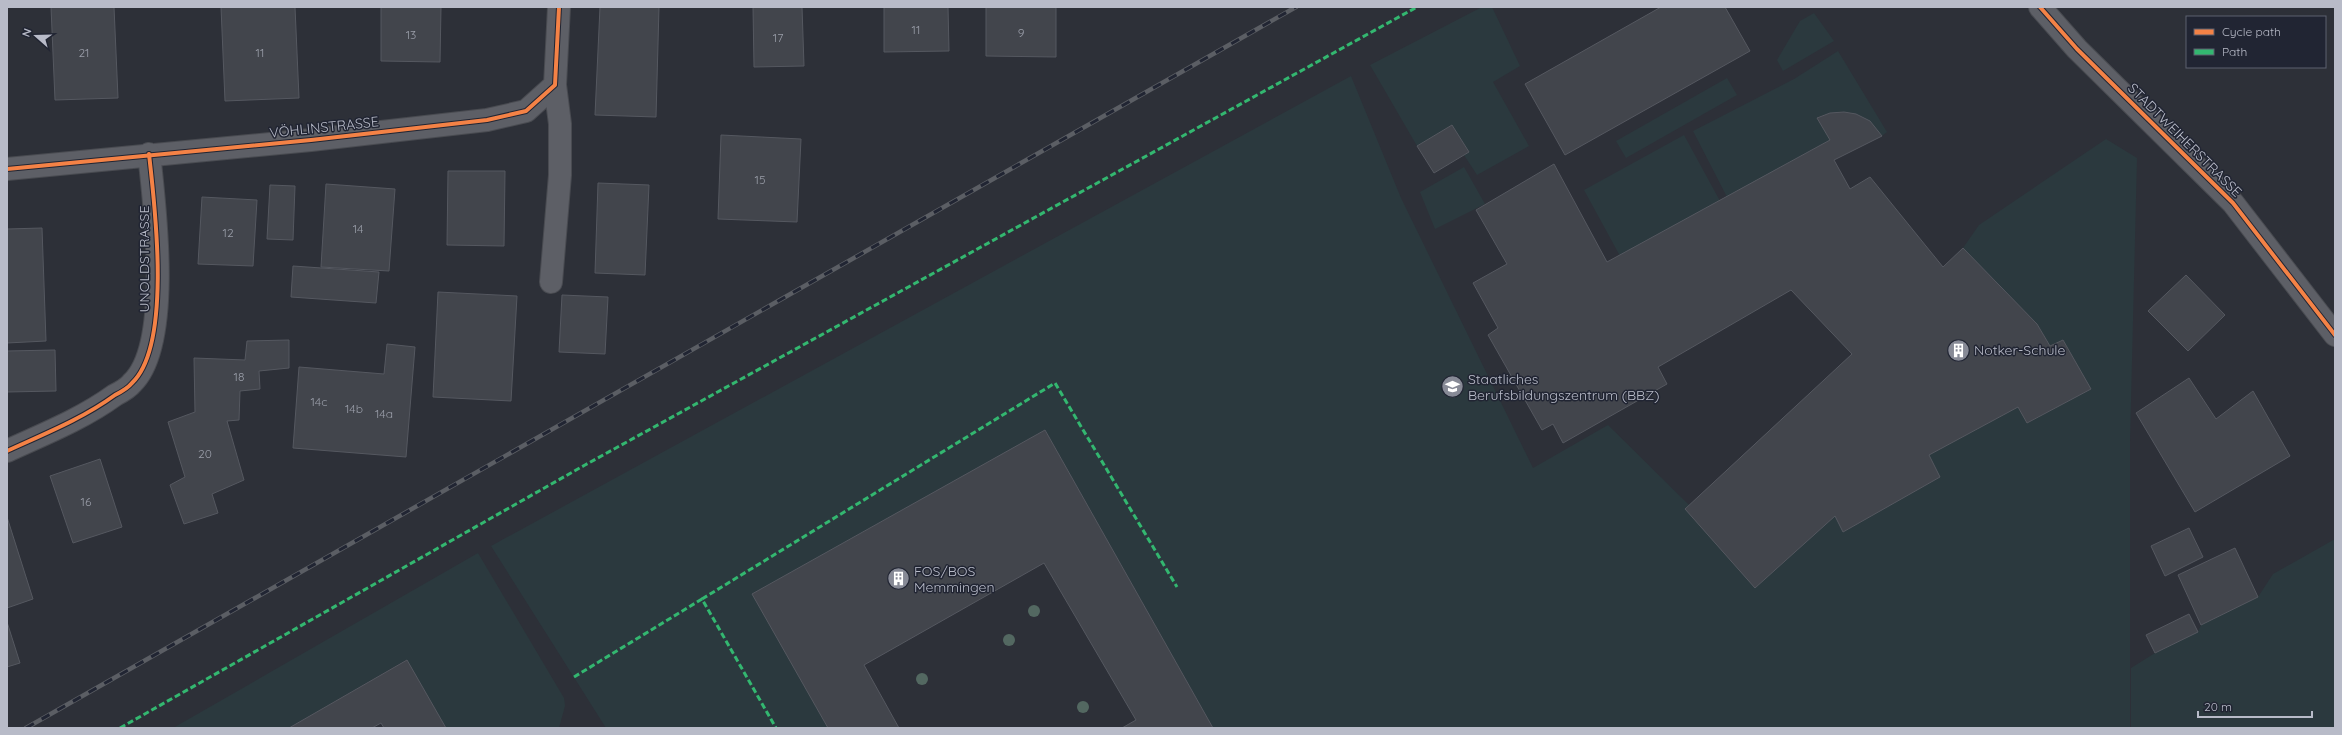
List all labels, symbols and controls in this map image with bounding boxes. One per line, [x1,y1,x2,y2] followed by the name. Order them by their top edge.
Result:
[16,16,56,56] north arrow
[2186,16,2326,68] legend
[912,22,920,37] house number: 11
[2222,24,2281,39] text: Cycle path
[1018,25,1025,40] house number: 9
[19,26,35,39] text: N
[406,27,416,42] house number: 13
[773,30,783,45] house number: 17
[2222,44,2247,59] text: Path
[78,45,90,60] house number: 21
[256,45,264,60] house number: 11
[2124,79,2246,201] street label: STADTWEIHERSTRASSE
[269,112,380,142] street label: VÖHLINSTRASSE
[755,172,765,187] house number: 15
[135,206,153,312] street label: UNOLDSTRASSE
[353,221,363,236] house number: 14
[222,225,234,240] house number: 12
[1946,337,1972,363] building icon: Notker-Schule
[1974,341,2065,359] place label: Notker-Schule
[234,369,244,384] house number: 18
[1468,370,1659,404] place label: Staatliches Berufsbildungszentrum (BBZ)
[1440,374,1466,400] school or university icon: Staatliches Berufsbildungszentrum (BBZ)
[311,394,327,409] house number: 14c
[345,401,363,416] house number: 14b
[375,406,393,421] house number: 14a
[198,446,212,461] house number: 20
[81,494,92,509] house number: 16
[914,562,995,596] place label: FOS/BOS Memmingen
[885,566,911,592] building icon: FOS/BOS Memmingen
[2198,693,2312,719] scale bar
[2204,699,2232,714] text: 20 m

